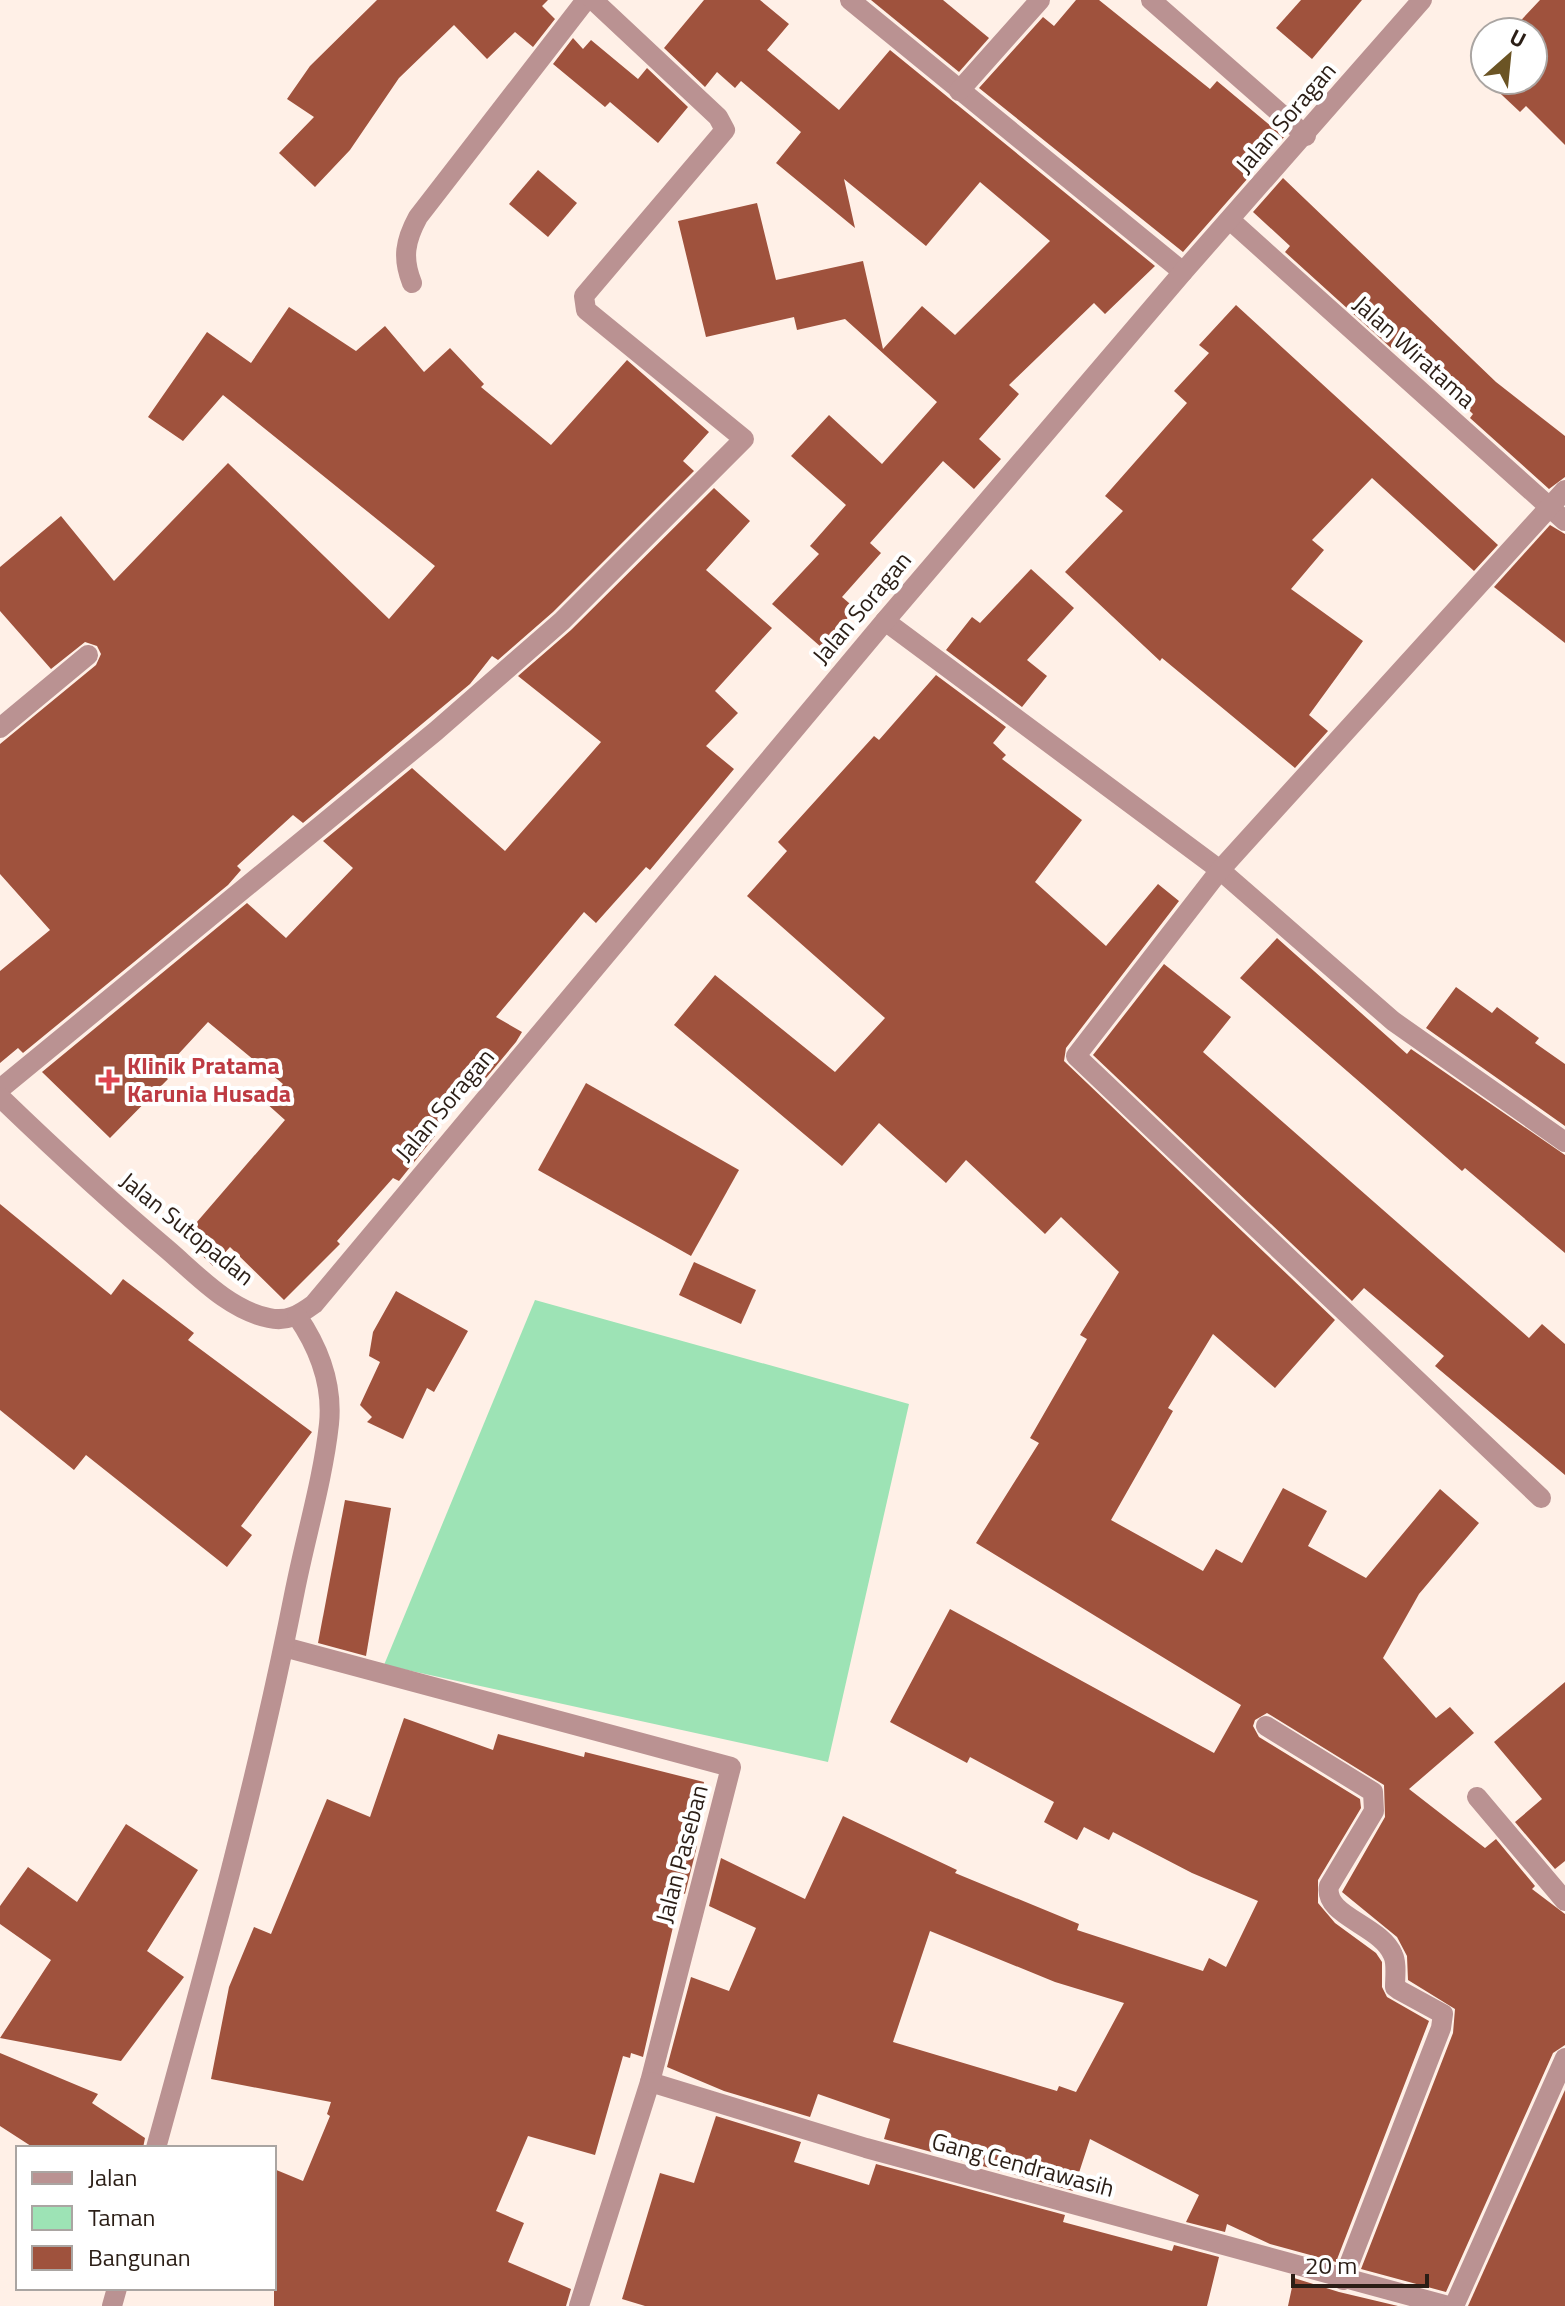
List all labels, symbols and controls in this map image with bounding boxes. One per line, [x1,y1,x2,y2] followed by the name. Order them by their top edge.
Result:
[1469,16,1549,96] north arrow
[1504,20,1532,57] text: U
[1226,53,1344,181] street label: Jalan Soragan
[1345,286,1484,416] street label: Jalan Wiratama
[803,543,919,672] street label: Jalan Soragan
[386,1040,502,1169] street label: Jalan Soragan
[127,1047,291,1111] place label: Klinik Pratama Karunia Husada
[98,1069,120,1091] marker: Klinik Pratama Karunia Husada
[113,1163,263,1294] street label: Jalan Sutopadan
[645,1781,717,1927] street label: Jalan Paseban
[928,2122,1119,2206] street label: Gang Cendrawasih
[16,2146,276,2290] legend
[88,2159,137,2195] text: Jalan
[88,2199,156,2235] text: Taman
[1293,2238,1427,2288] scale bar
[88,2239,191,2275] text: Bangunan
[1305,2247,1357,2283] text: 20 m

